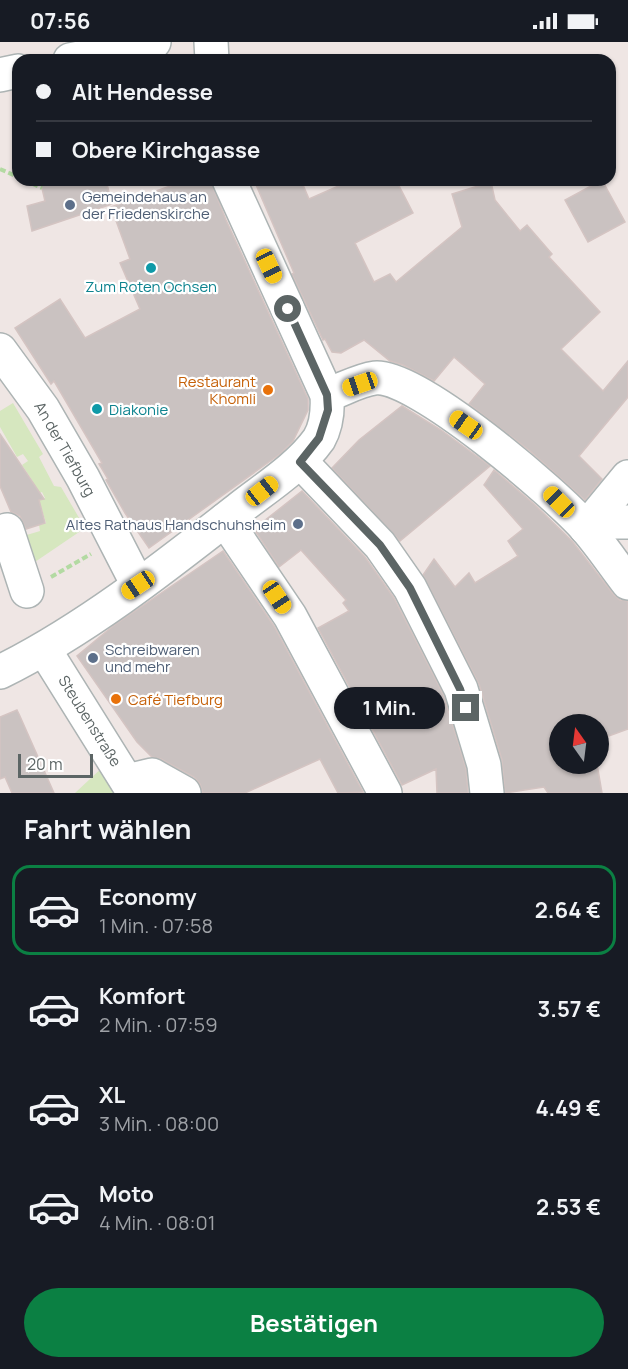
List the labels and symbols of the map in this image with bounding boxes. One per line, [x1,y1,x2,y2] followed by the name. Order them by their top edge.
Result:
[82,186,210,224] place label: Gemeindehaus an der Friedenskirche
[63,198,77,212] marker: Gemeindehaus an der Friedenskirche
[253,246,285,286] car
[144,261,158,275] marker: Zum Roten Ochsen
[85,276,217,297] place label: Zum Roten Ochsen
[274,295,301,322] route start
[340,370,380,398] car
[178,371,256,409] place label: Restaurant Khomli
[261,383,275,397] marker: Restaurant Khomli
[29,398,101,500] street label: An der Tiefburg
[109,399,168,420] place label: Diakonie
[90,402,104,416] marker: Diakonie
[446,407,486,443] car
[242,473,282,509] car
[540,483,578,521] car
[66,514,286,535] place label: Altes Rathaus Handschuhsheim
[291,517,305,531] marker: Altes Rathaus Handschuhsheim
[118,567,158,603] car
[259,577,295,617] car
[105,639,200,677] place label: Schreibwaren und mehr
[86,651,100,665] marker: Schreibwaren und mehr
[54,671,127,771] street label: Steubenstraße
[334,687,445,729] callout: 1 Min.
[128,689,223,710] place label: Café Tiefburg
[109,692,123,706] marker: Café Tiefburg
[452,694,479,721] route end
[549,714,609,774] north arrow
[18,751,93,778] scale bar

